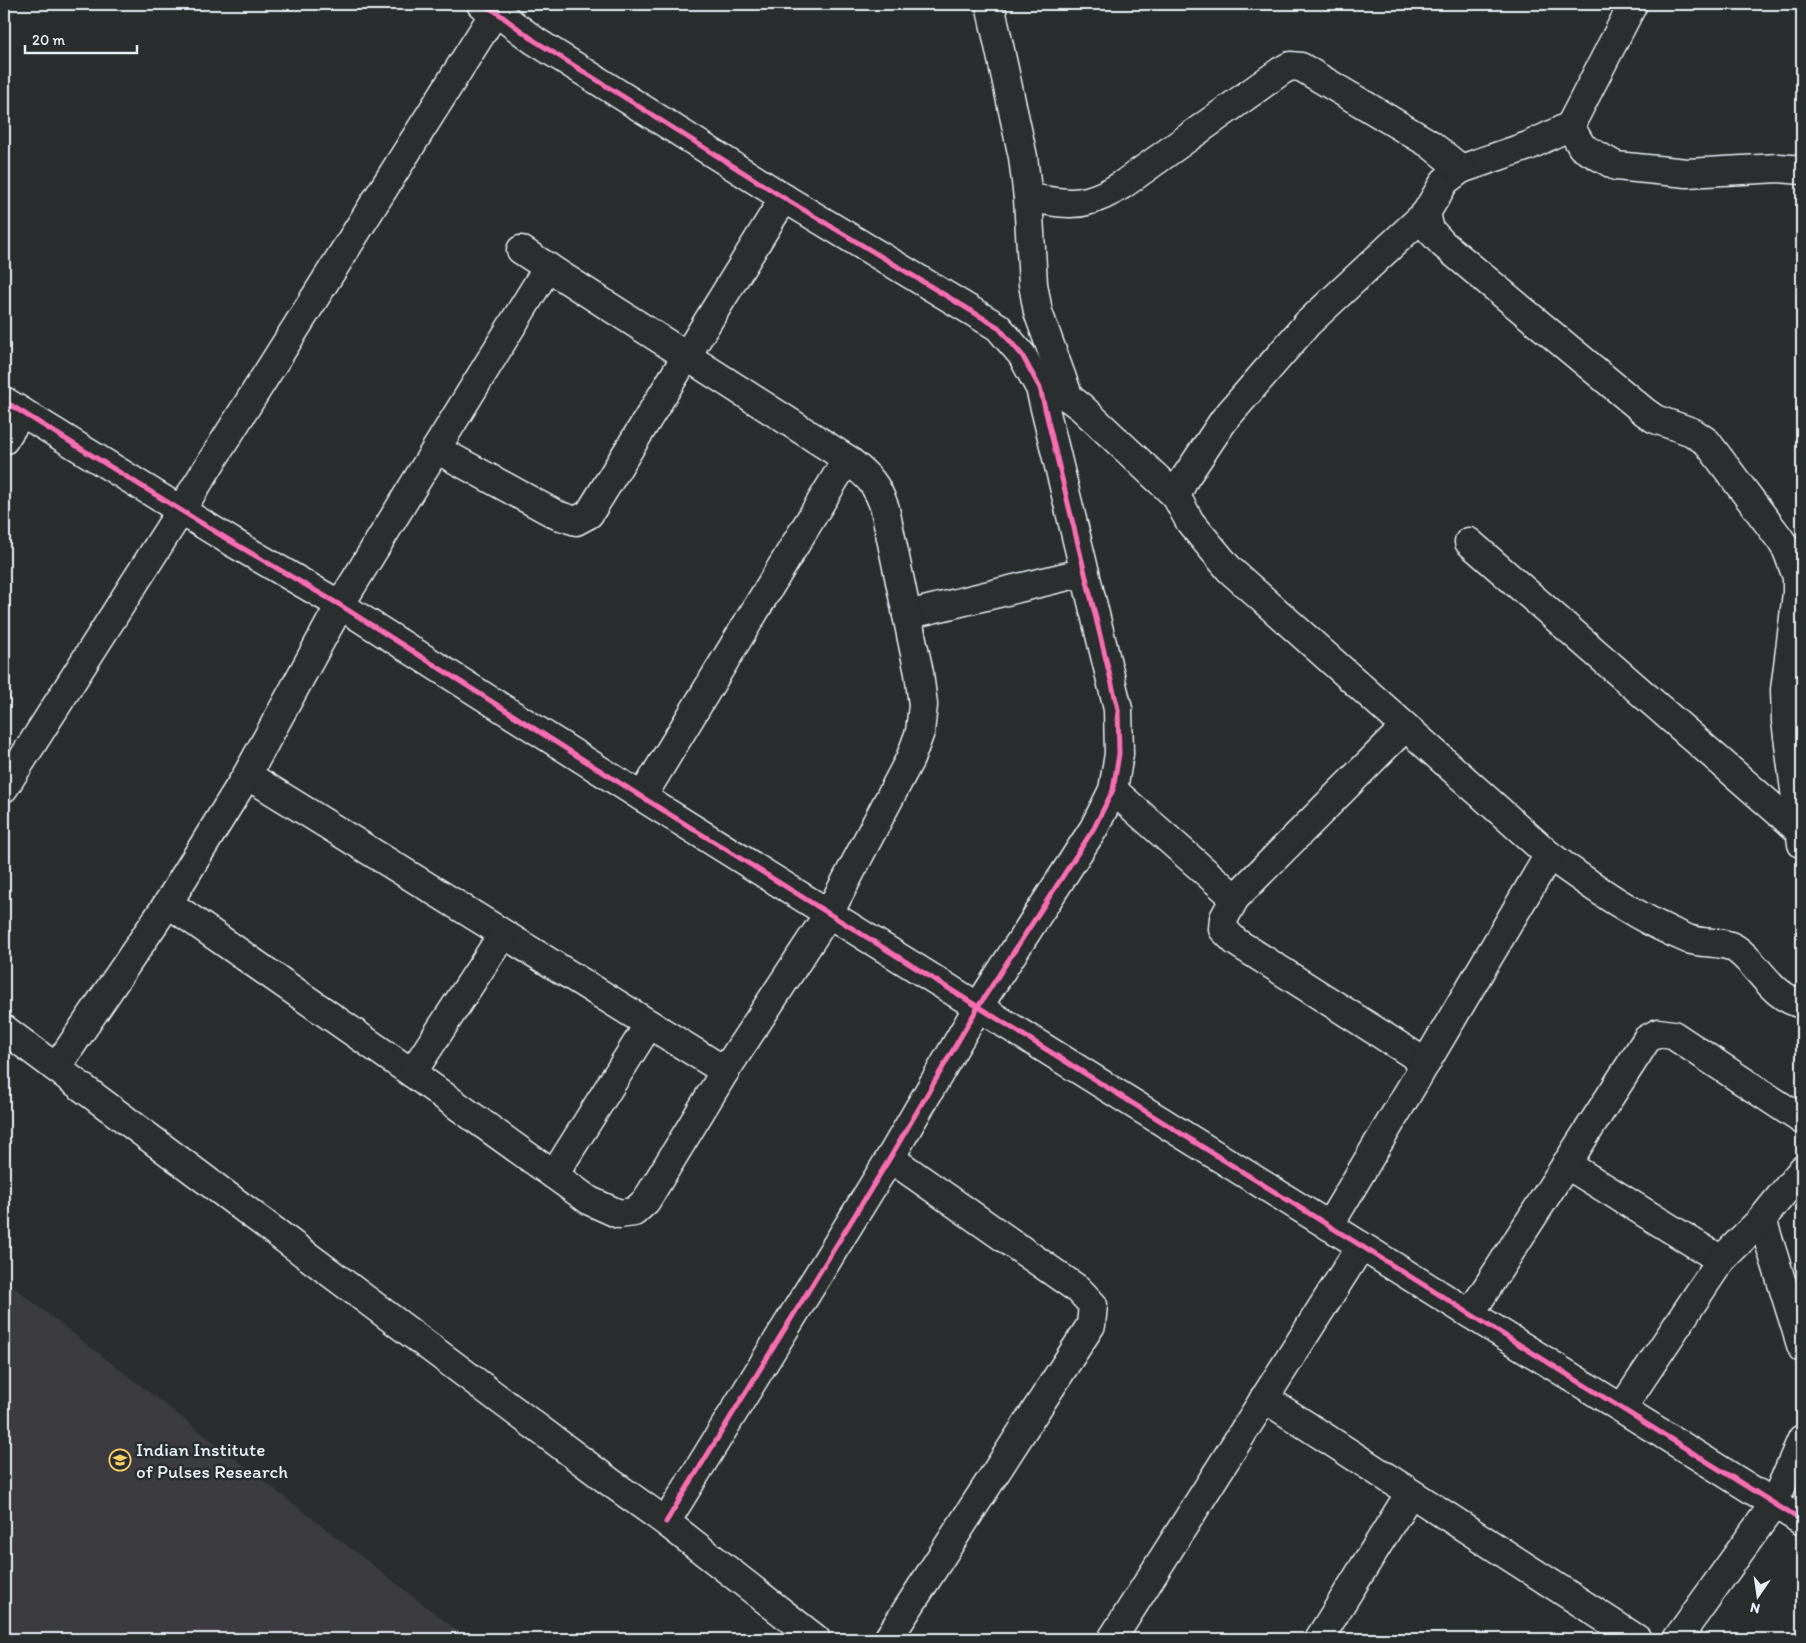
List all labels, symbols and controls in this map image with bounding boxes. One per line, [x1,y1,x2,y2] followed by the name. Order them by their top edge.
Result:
[25,22,138,54] scale bar
[32,31,66,49] text: 20 m
[136,1438,288,1483] place label: Indian Institute of Pulses Research
[108,1448,132,1472] school or university icon: Indian Institute of Pulses Research
[1734,1570,1784,1620] north arrow
[1749,1599,1762,1618] text: N

